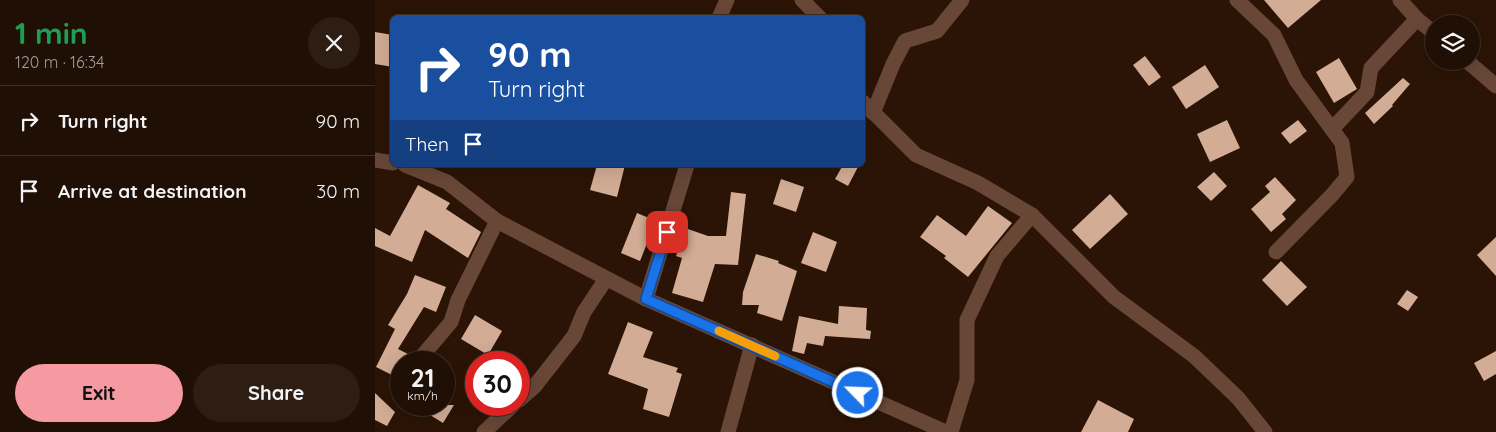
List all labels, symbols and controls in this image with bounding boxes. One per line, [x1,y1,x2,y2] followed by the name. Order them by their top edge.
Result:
[15,14,88,52] text: 1 min
[1425,15,1480,70] map controls
[1425,15,1480,70] button: layers
[308,17,360,69] button: close
[488,32,571,76] text: 90 m
[405,35,470,100] icon: right
[15,52,104,72] text: 120 m · 16:34
[488,75,585,103] text: Turn right
[15,107,43,135] icon: right
[58,109,147,133] text: Turn right
[316,109,360,133] text: 90 m
[459,130,487,158] icon: arrive
[405,132,449,156] text: Then
[15,177,43,205] icon: arrive
[58,179,247,203] text: Arrive at destination
[316,179,360,203] text: 30 m
[646,211,688,253] pin
[653,218,681,246] icon: arrive
[465,351,530,416] speed limit sign: 30
[411,362,434,393] text: 21
[15,364,183,422] button: Exit
[193,364,360,422] button: Share
[831,366,883,418] position arrow
[407,388,438,403] text: km/h

